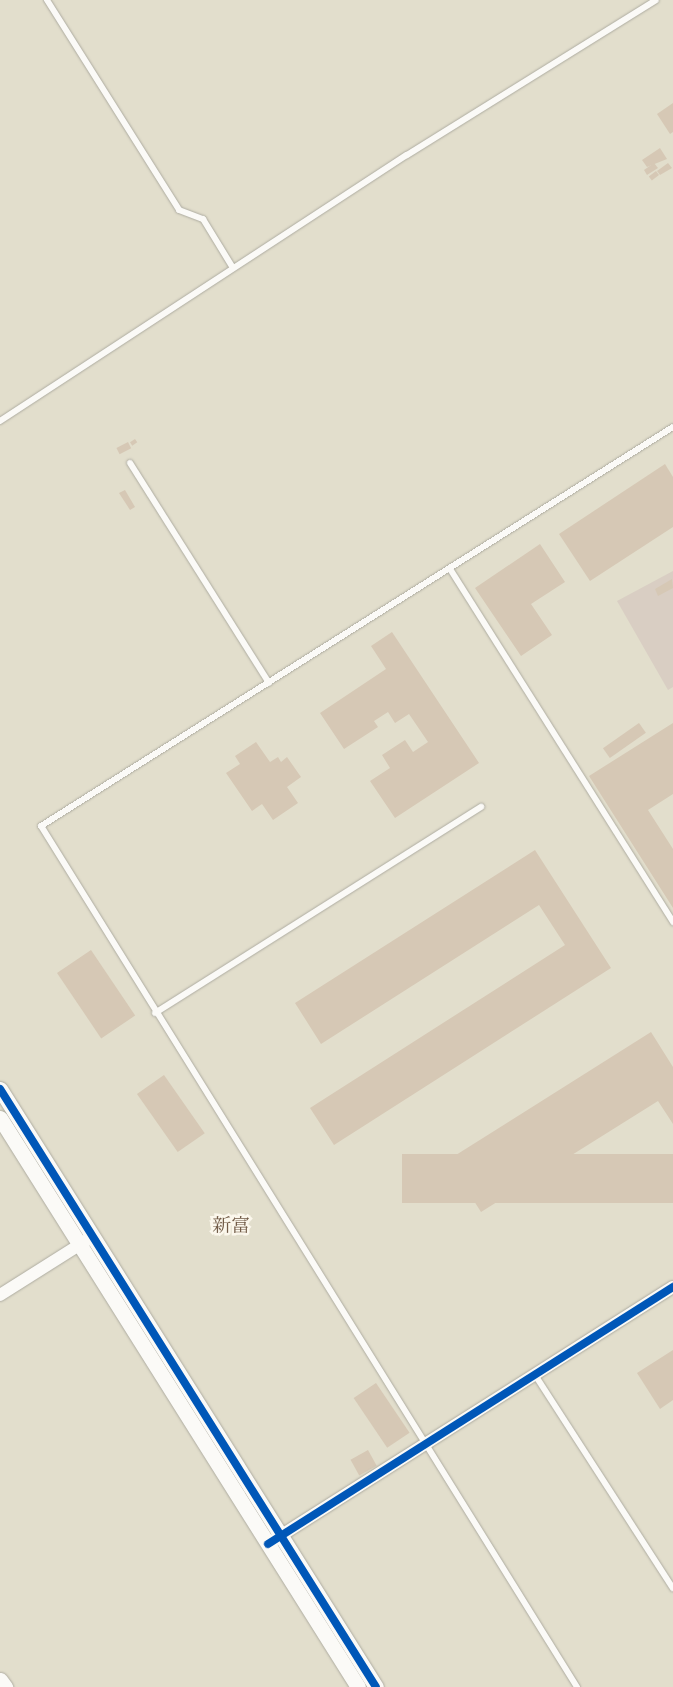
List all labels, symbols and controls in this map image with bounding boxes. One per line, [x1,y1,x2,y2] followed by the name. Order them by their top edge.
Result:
[212,1217,250,1239] district label: 新富

